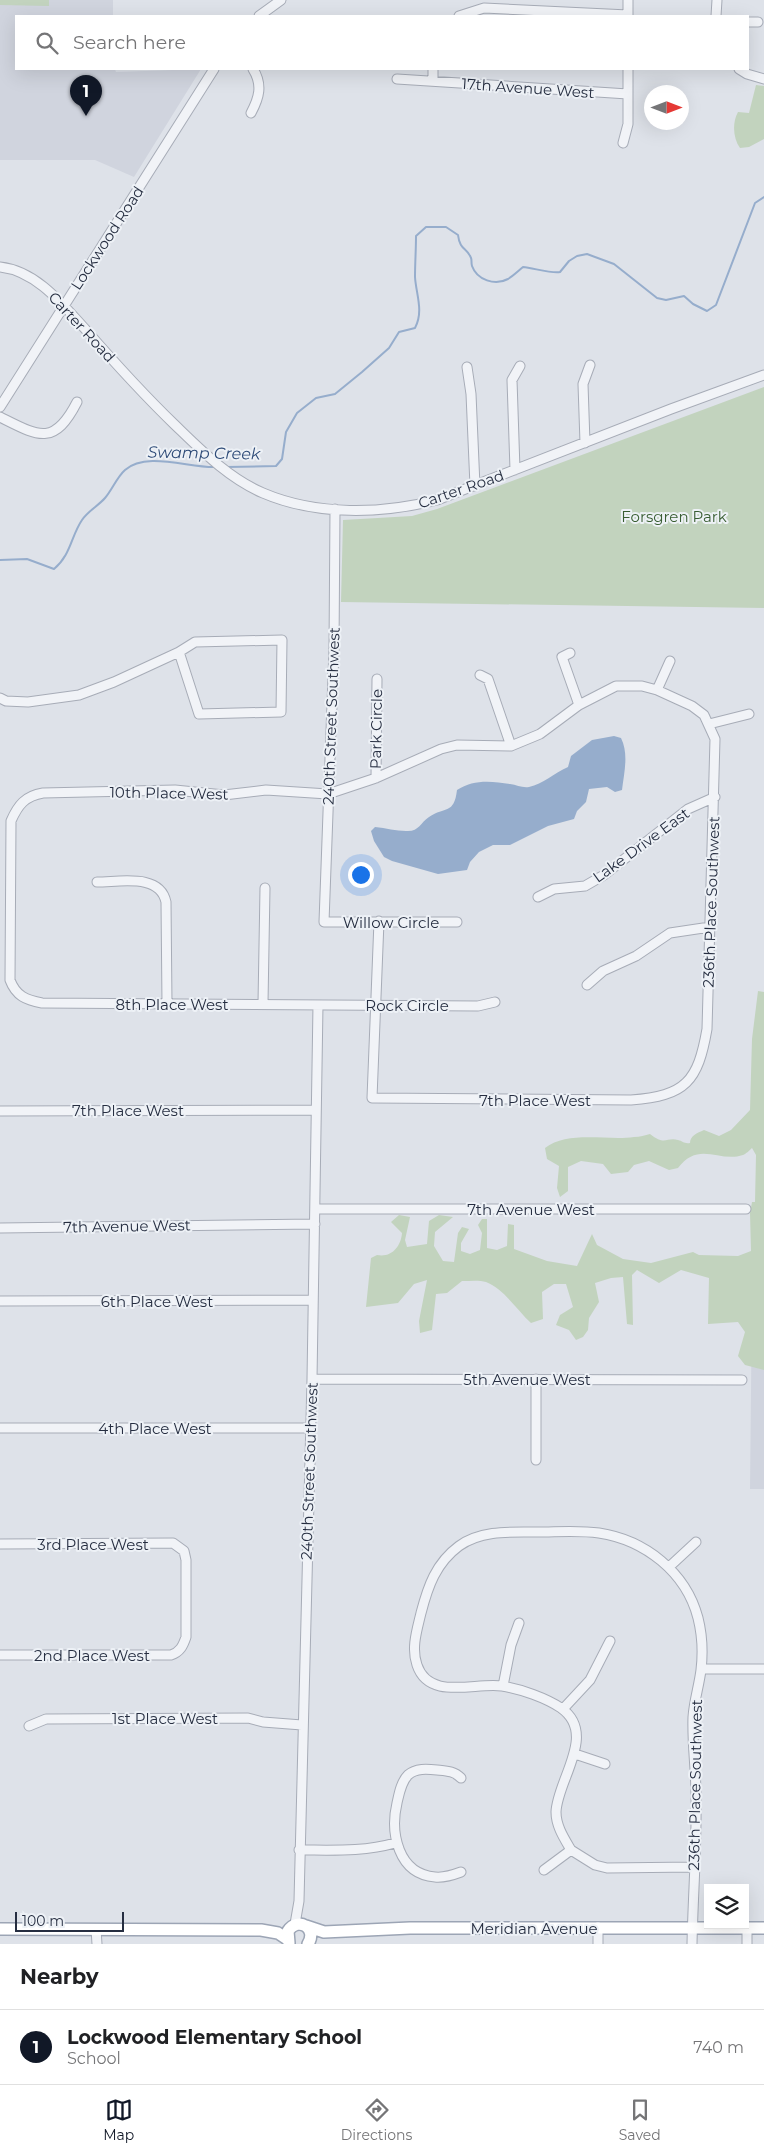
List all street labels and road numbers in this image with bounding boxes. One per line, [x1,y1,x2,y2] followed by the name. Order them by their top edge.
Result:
[461,74,595,102] street label: 17th Avenue West
[66,182,148,294] street label: Lockwood Road
[44,288,120,366] street label: Carter Road
[416,465,506,513] street label: Carter Road
[318,627,344,805] street label: 240th Street Southwest
[366,689,386,769] street label: Park Circle
[109,782,229,804] street label: 10th Place West
[589,804,693,886] street label: Lake Drive East
[699,816,723,988] street label: 236th Place Southwest
[343,913,439,932] street label: Willow Circle
[116,995,229,1014] street label: 8th Place West
[365,996,449,1015] street label: Rock Circle
[479,1091,591,1110] street label: 7th Place West
[72,1101,184,1120] street label: 7th Place West
[467,1200,595,1219] street label: 7th Avenue West
[63,1215,191,1237] street label: 7th Avenue West
[101,1292,213,1311] street label: 6th Place West
[463,1370,591,1389] street label: 5th Avenue West
[296,1382,322,1560] street label: 240th Street Southwest
[98,1419,212,1438] street label: 4th Place West
[37,1535,149,1554] street label: 3rd Place West
[34,1646,150,1665] street label: 2nd Place West
[684,1699,706,1871] street label: 236th Place Southwest
[112,1709,218,1728] street label: 1st Place West
[470,1919,598,1938] street label: Meridian Avenue

